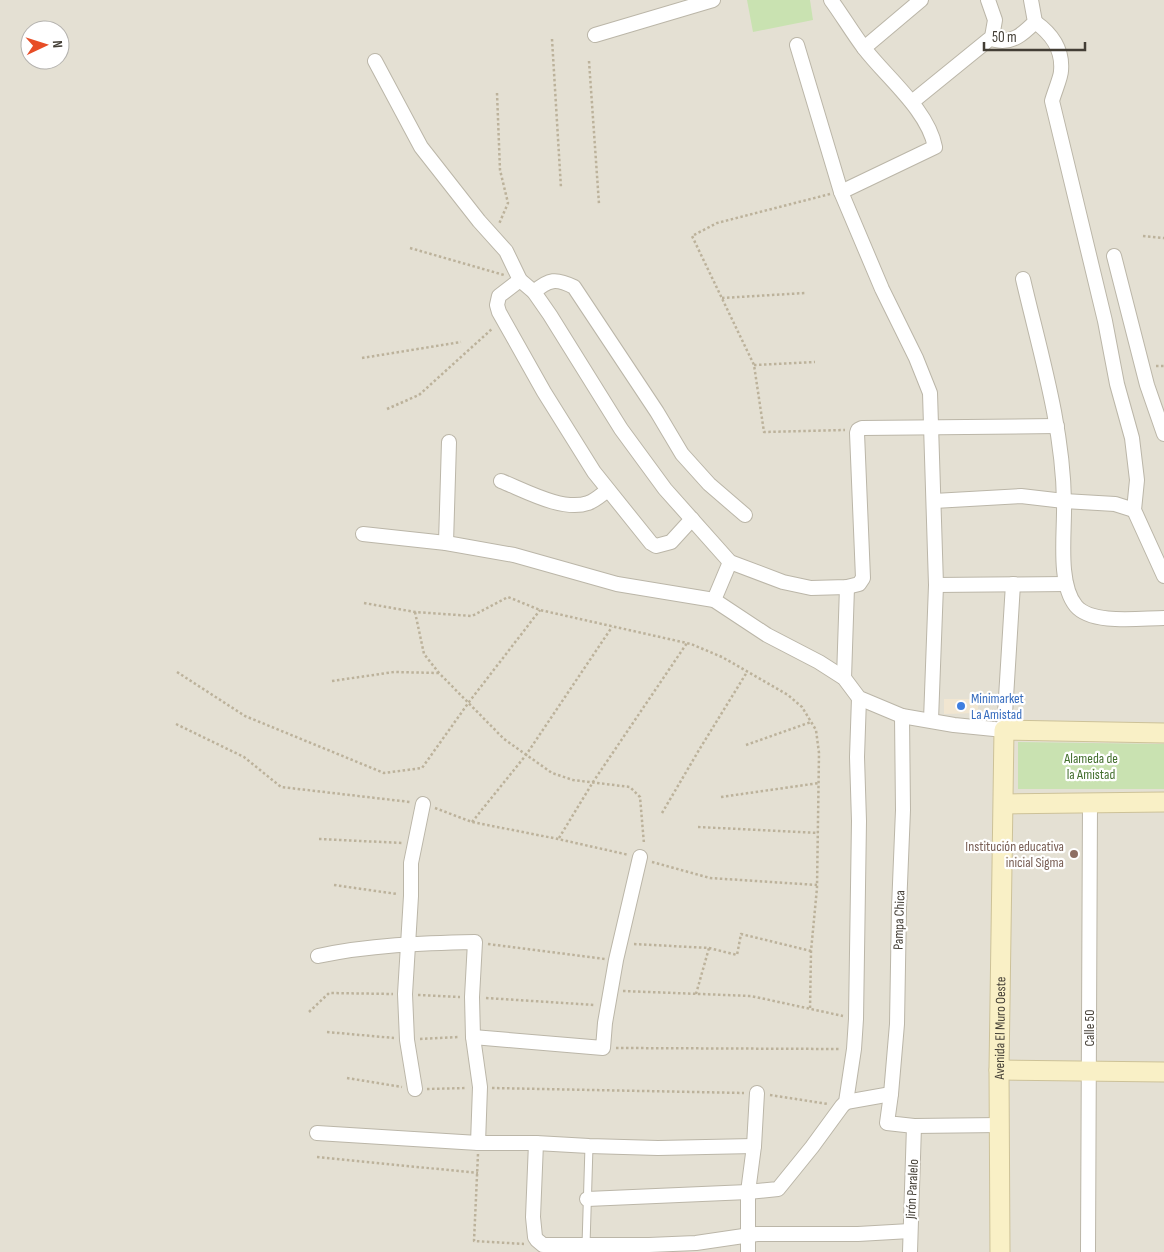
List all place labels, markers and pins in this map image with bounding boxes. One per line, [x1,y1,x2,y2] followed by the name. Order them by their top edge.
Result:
[971,690,1024,723] place label: Minimarket La Amistad
[955,700,967,712] marker: Minimarket La Amistad
[965,838,1064,871] place label: Institución educativa inicial Sigma
[1068,848,1080,860] marker: Institución educativa inicial Sigma

